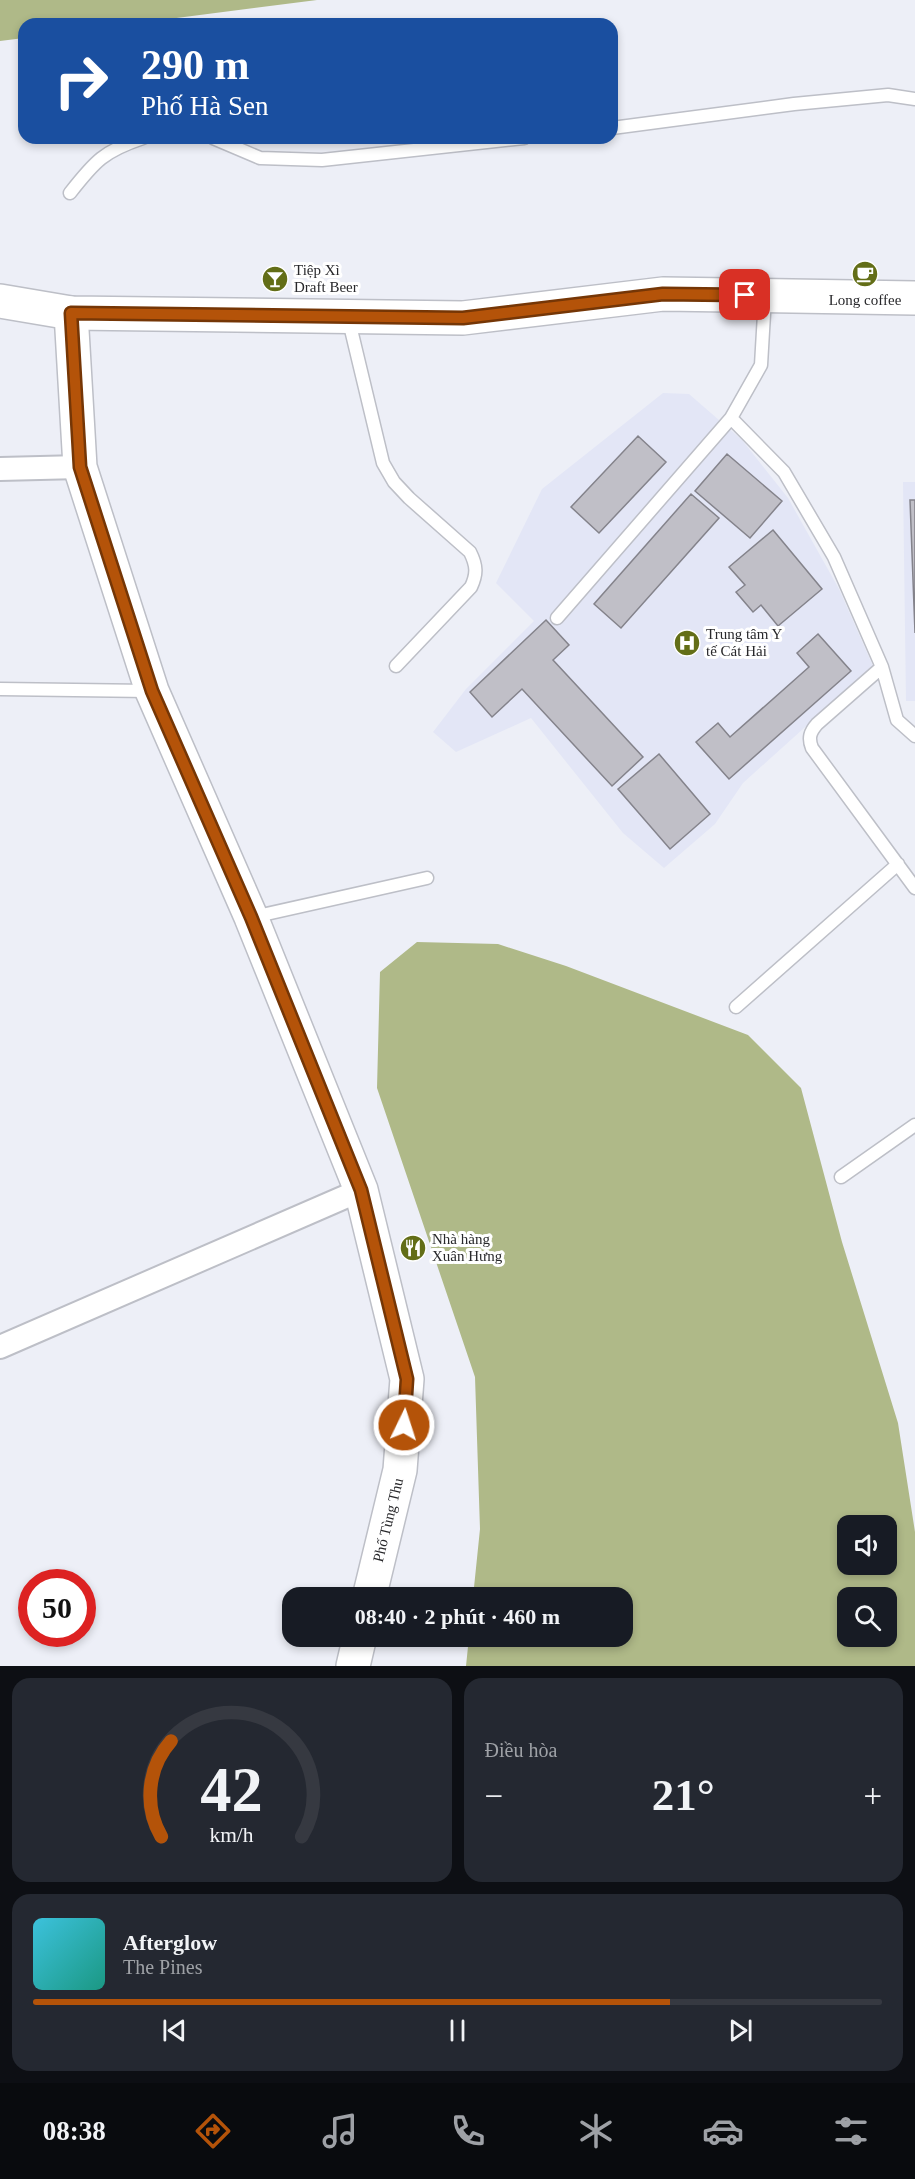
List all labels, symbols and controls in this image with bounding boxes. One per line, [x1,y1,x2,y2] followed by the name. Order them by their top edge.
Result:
[42,42,120,120] icon: right
[141,42,250,88] text: 290 m
[141,91,269,121] text: Phố Hà Sen
[850,259,880,289] cafe icon: Long coffee
[294,262,358,295] place label: Tiệp Xì Draft Beer
[260,264,290,294] bar icon: Tiệp Xì Draft Beer
[719,269,770,320] pin
[728,278,761,311] icon: arrive
[829,292,902,308] place label: Long coffee
[706,626,783,659] place label: Trung tâm Y tế Cát Hải
[672,628,702,658] hospital icon: Trung tâm Y tế Cát Hải
[432,1231,503,1264] place label: Nhà hàng Xuân Hưng
[398,1233,428,1263] restaurant icon: Nhà hàng Xuân Hưng
[372,1393,436,1457] position arrow
[370,1476,406,1564] street label: Phố Tùng Thu
[837,1515,897,1647] map controls
[837,1515,897,1575] button: sound
[18,1569,96,1647] speed limit sign: 50
[837,1587,897,1647] button: search
[355,1604,560,1629] text: 08:40 · 2 phút · 460 m
[485,1739,557,1761] text: Điều hòa
[201,1755,263,1824] text: 42
[652,1770,715,1820] text: 21°
[485,1778,503,1814] text: −
[863,1778,882,1814] text: +
[210,1823,254,1847] text: km/h
[123,1930,217,1955] text: Afterglow
[123,1956,202,1978] text: The Pines
[158,2014,191,2047] icon: previous
[441,2014,474,2047] icon: pause
[724,2014,757,2047] icon: next
[192,2110,234,2152] icon: directions
[319,2110,361,2152] icon: music
[447,2110,489,2152] icon: phone
[575,2110,617,2152] icon: climate
[702,2110,744,2152] icon: car
[830,2110,872,2152] icon: filters
[43,2116,106,2146] text: 08:38

